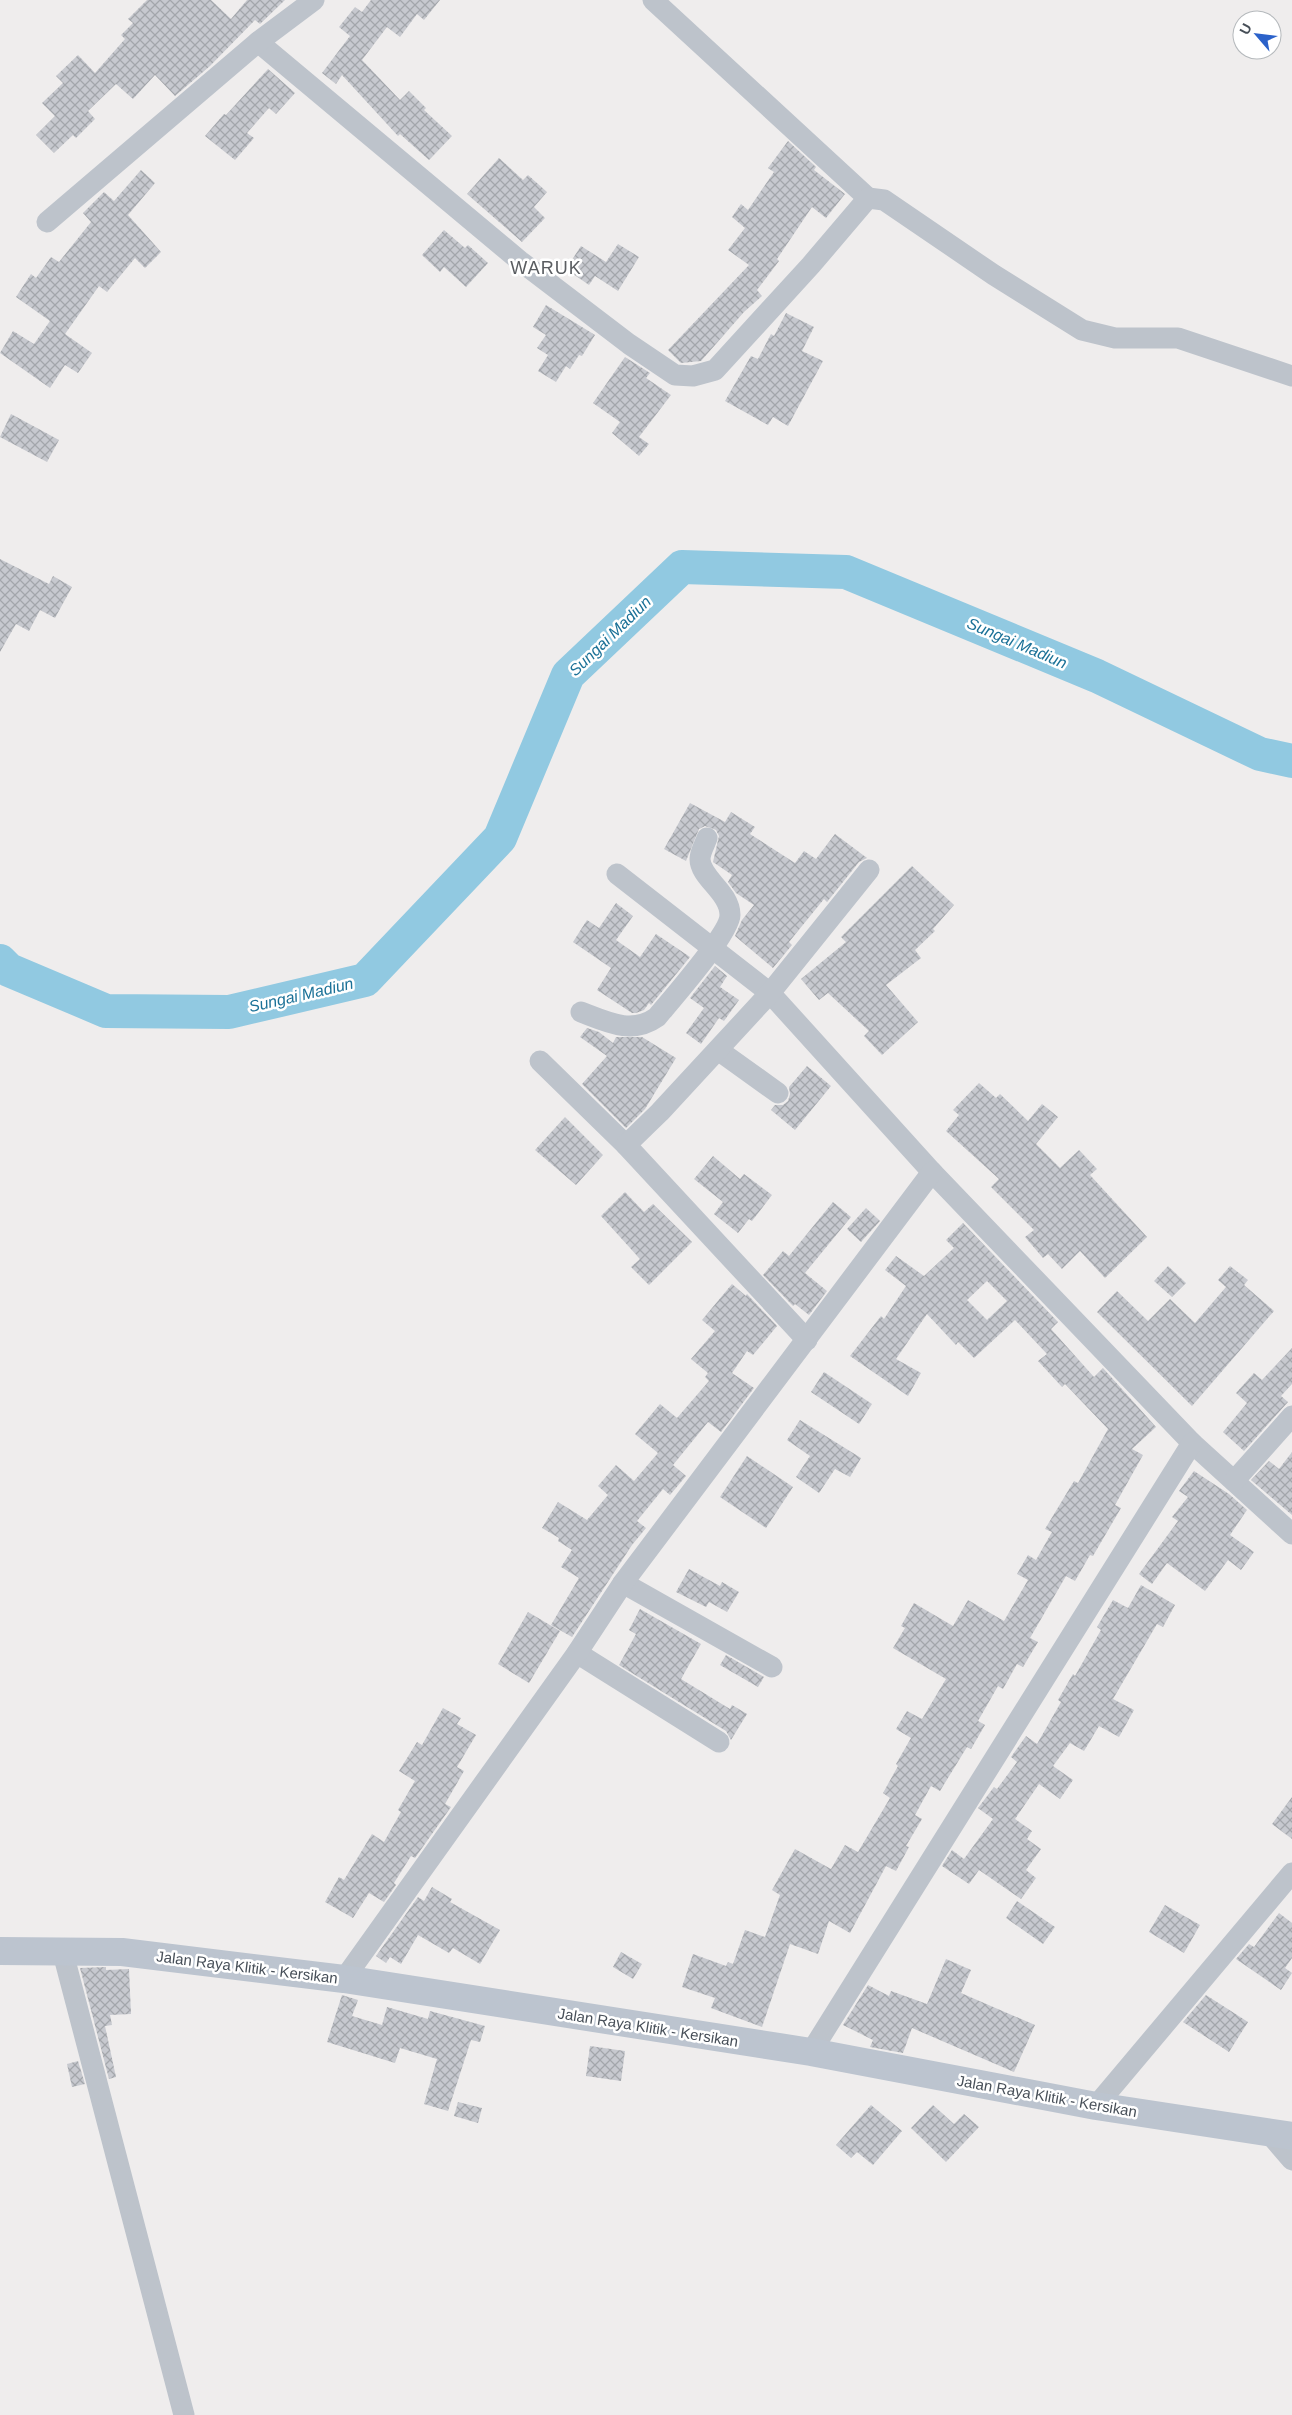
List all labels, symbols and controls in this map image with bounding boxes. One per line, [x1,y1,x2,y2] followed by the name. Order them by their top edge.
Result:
[1232,10,1282,60] north arrow
[1236,21,1255,37] text: U
[510,258,582,278] district label: WARUK
[566,593,654,679] water label: Sungai Madiun
[965,614,1070,672] water label: Sungai Madiun
[247,975,355,1015] water label: Sungai Madiun
[155,1947,339,1987] street label: Jalan Raya Klitik - Kersikan
[557,2004,739,2050] street label: Jalan Raya Klitik - Kersikan
[956,2072,1138,2120] street label: Jalan Raya Klitik - Kersikan

